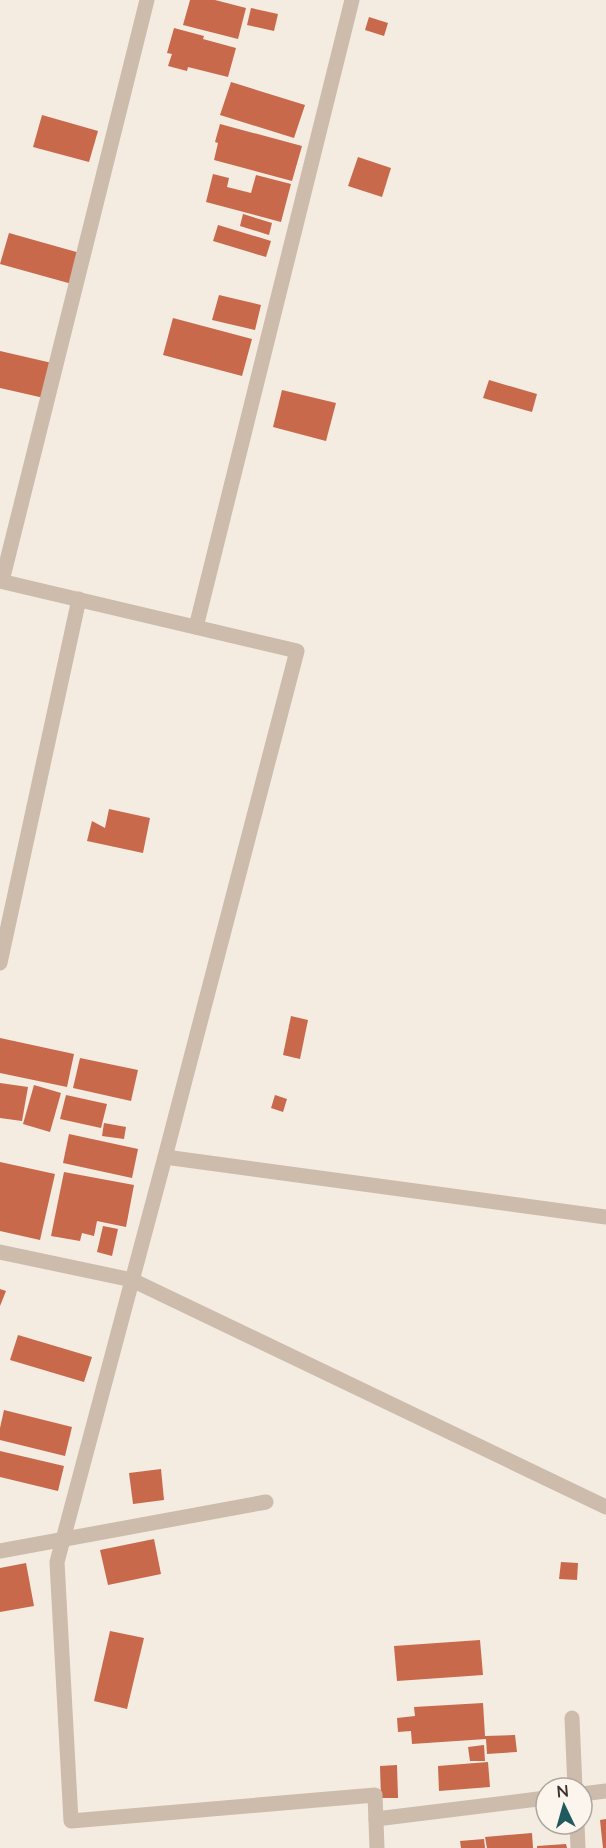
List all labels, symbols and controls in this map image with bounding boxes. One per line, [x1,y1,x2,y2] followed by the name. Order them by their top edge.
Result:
[534,1776,594,1836] north arrow
[556,1781,570,1801] text: N

